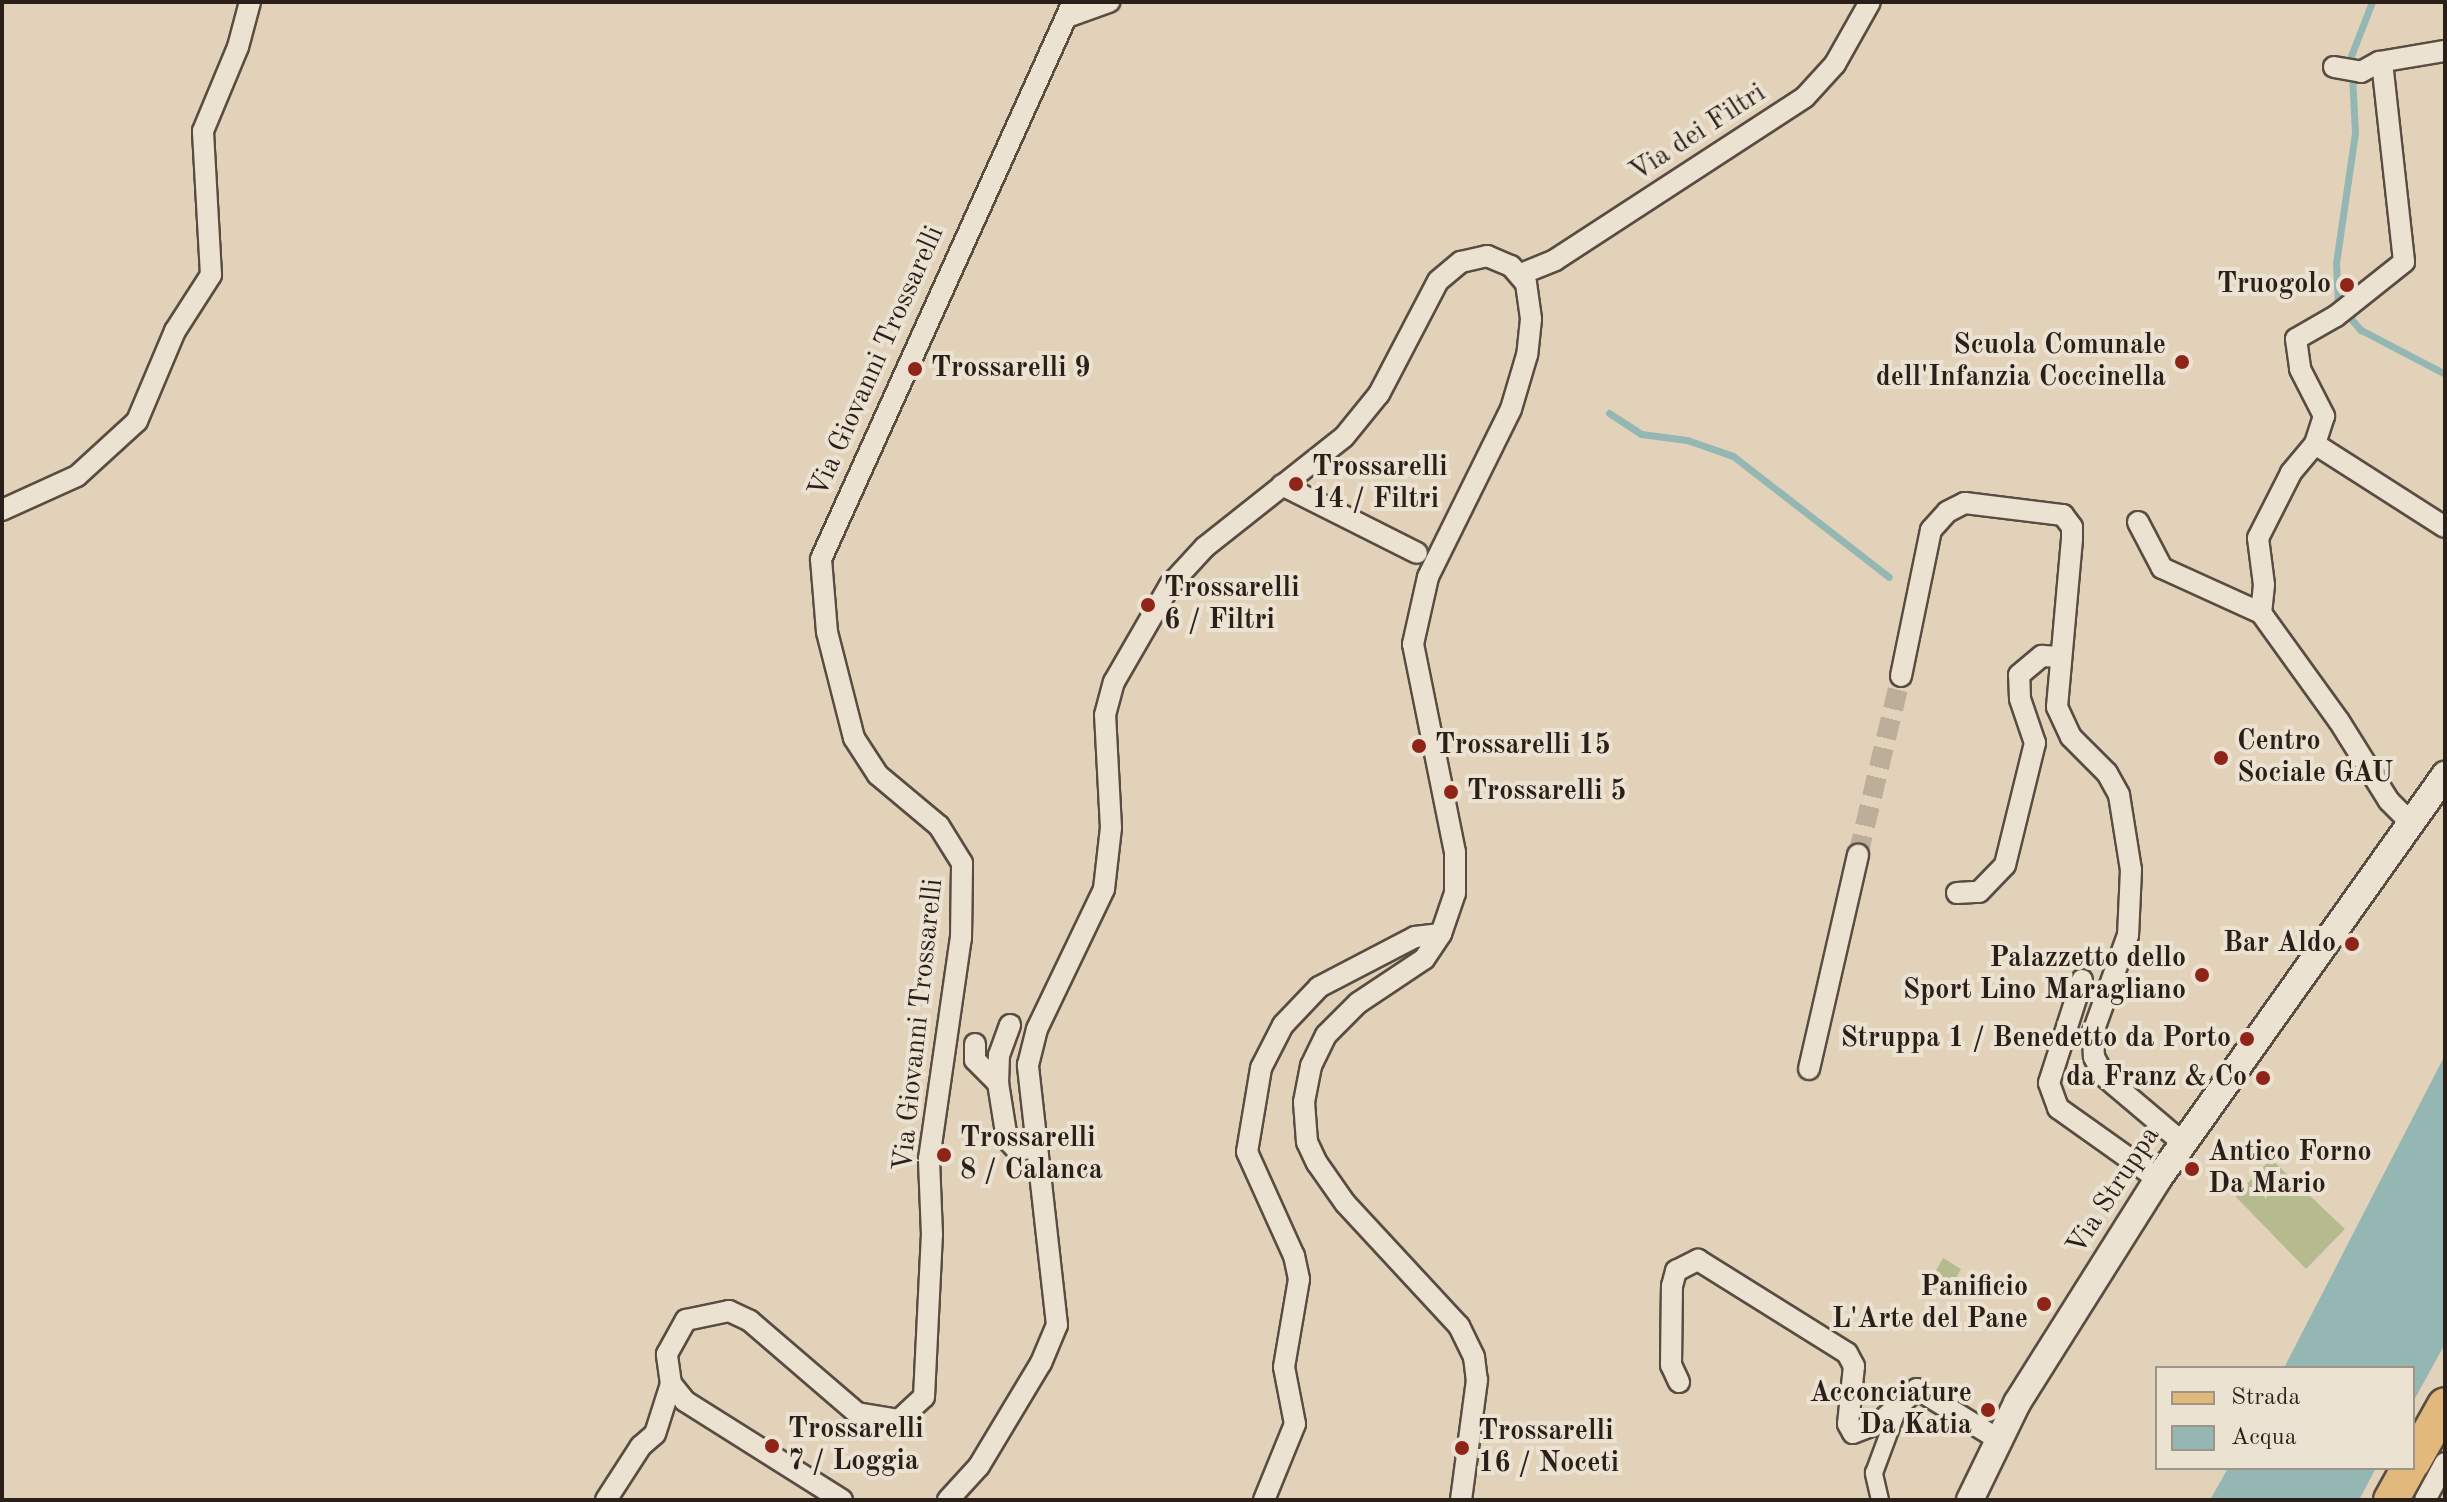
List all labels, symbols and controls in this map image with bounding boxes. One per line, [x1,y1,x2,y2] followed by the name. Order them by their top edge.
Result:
[1624,77,1772,189] street label: Via dei Filtri
[802,221,952,503] street label: Via Giovanni Trossarelli
[2217,268,2331,302] place label: Truogolo
[2338,276,2356,294] marker: Truogolo
[1876,329,2166,395] place label: Scuola Comunale dell'Infanzia Coccinella
[931,352,1091,386] place label: Trossarelli 9
[2173,353,2191,371] marker: Scuola Comunale dell'Infanzia Coccinella
[906,360,924,378] marker: Trossarelli 9
[1312,451,1448,517] place label: Trossarelli 14 / Filtri
[1287,475,1305,493] marker: Trossarelli 14 / Filtri
[1164,572,1300,638] place label: Trossarelli 6 / Filtri
[1139,596,1157,614] marker: Trossarelli 6 / Filtri
[2237,725,2394,791] place label: Centro Sociale GAU
[1435,729,1611,763] place label: Trossarelli 15
[1410,737,1428,755] marker: Trossarelli 15
[2212,749,2230,767] marker: Centro Sociale GAU
[1467,775,1627,809] place label: Trossarelli 5
[1442,783,1460,801] marker: Trossarelli 5
[887,877,951,1173] street label: Via Giovanni Trossarelli
[2223,927,2336,961] place label: Bar Aldo
[2343,935,2361,953] marker: Bar Aldo
[1903,942,2186,1008] place label: Palazzetto dello Sport Lino Maragliano
[2193,966,2211,984] marker: Palazzetto dello Sport Lino Maragliano
[1840,1022,2231,1056] place label: Struppa 1 / Benedetto da Porto
[2238,1030,2256,1048] marker: Struppa 1 / Benedetto da Porto
[2066,1061,2247,1095] place label: da Franz & Co
[2254,1069,2272,1087] marker: da Franz & Co
[2060,1121,2168,1261] street label: Via Struppa
[960,1122,1103,1188] place label: Trossarelli 8 / Calanca
[2208,1136,2372,1202] place label: Antico Forno Da Mario
[935,1146,953,1164] marker: Trossarelli 8 / Calanca
[2183,1160,2201,1178] marker: Antico Forno Da Mario
[1832,1271,2028,1337] place label: Panificio L'Arte del Pane
[2035,1295,2053,1313] marker: Panificio L'Arte del Pane
[2155,1366,2415,1470] legend
[1809,1377,1972,1443] place label: Acconciature Da Katia
[2231,1386,2300,1410] text: Strada
[1979,1401,1997,1419] marker: Acconciature Da Katia
[788,1413,924,1479] place label: Trossarelli 7 / Loggia
[1478,1415,1619,1481] place label: Trossarelli 16 / Noceti
[2231,1426,2297,1450] text: Acqua
[763,1437,781,1455] marker: Trossarelli 7 / Loggia
[1453,1439,1471,1457] marker: Trossarelli 16 / Noceti

